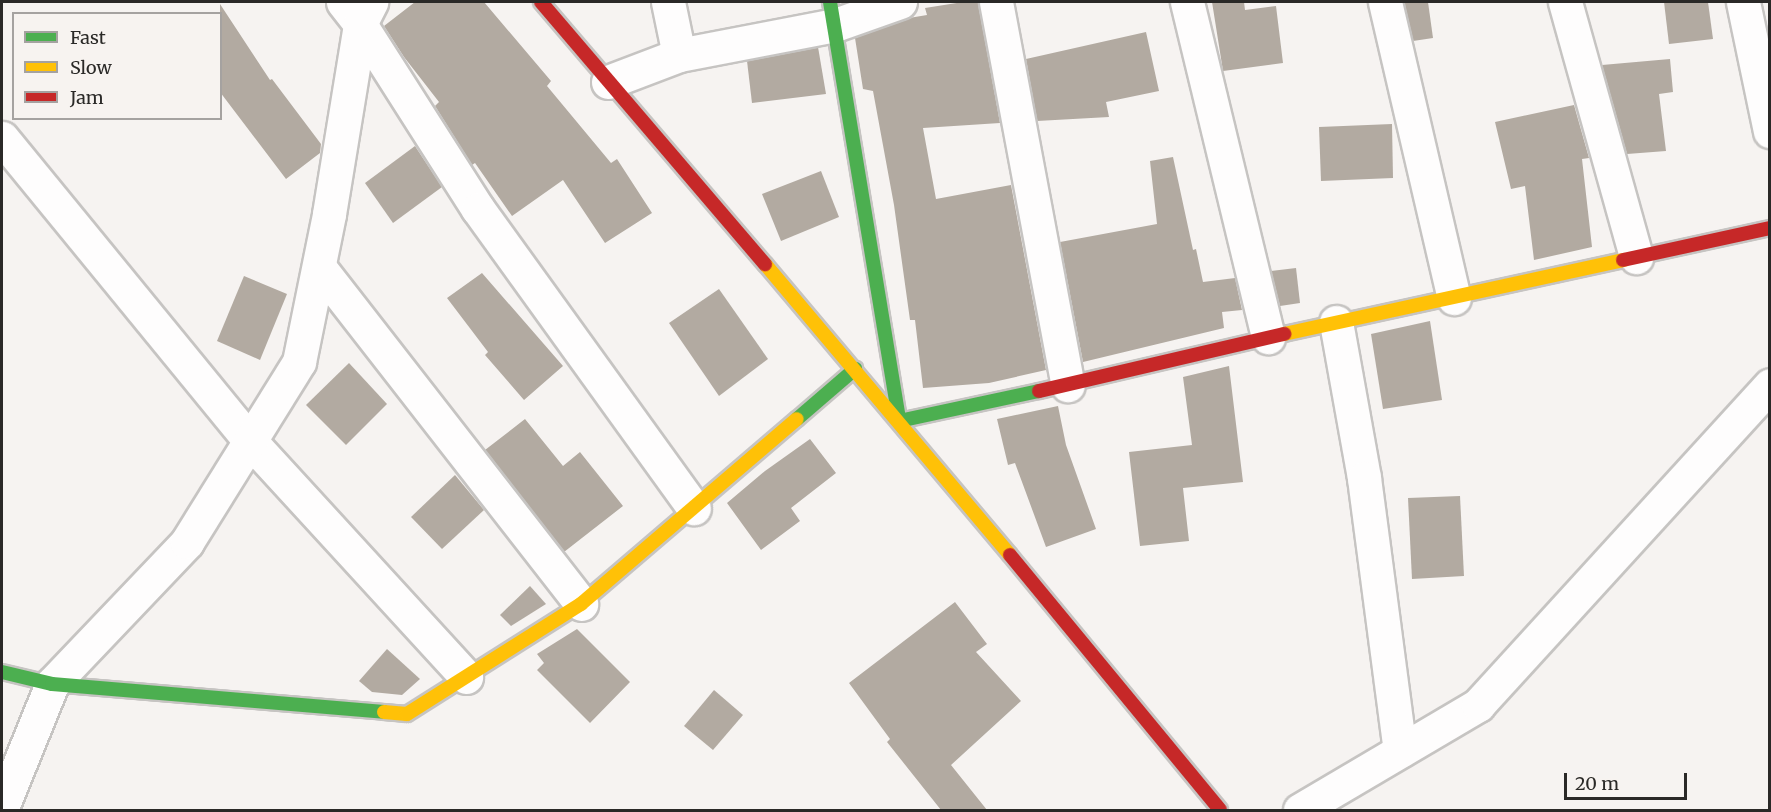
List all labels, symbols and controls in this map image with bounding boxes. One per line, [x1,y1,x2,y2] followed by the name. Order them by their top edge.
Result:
[12,12,222,120] legend
[70,26,106,49] text: Fast
[70,56,112,79] text: Slow
[70,86,104,109] text: Jam
[1567,761,1690,799] scale bar
[1575,772,1619,795] text: 20 m

